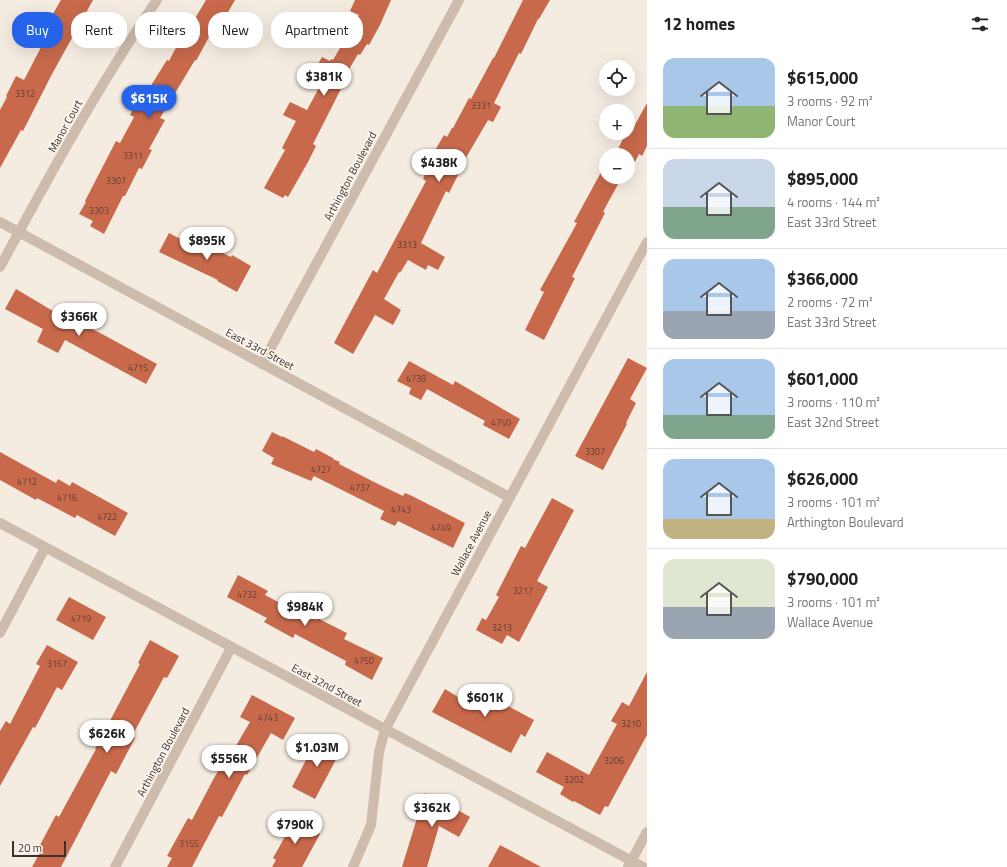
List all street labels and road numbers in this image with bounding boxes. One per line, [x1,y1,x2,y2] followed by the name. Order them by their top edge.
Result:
[44,97,86,155] street label: Manor Court
[320,129,380,223] street label: Arthington Boulevard
[223,324,297,374] street label: East 33rd Street
[447,507,495,579] street label: Wallace Avenue
[289,660,365,710] street label: East 32nd Street
[133,705,193,799] street label: Arthington Boulevard

